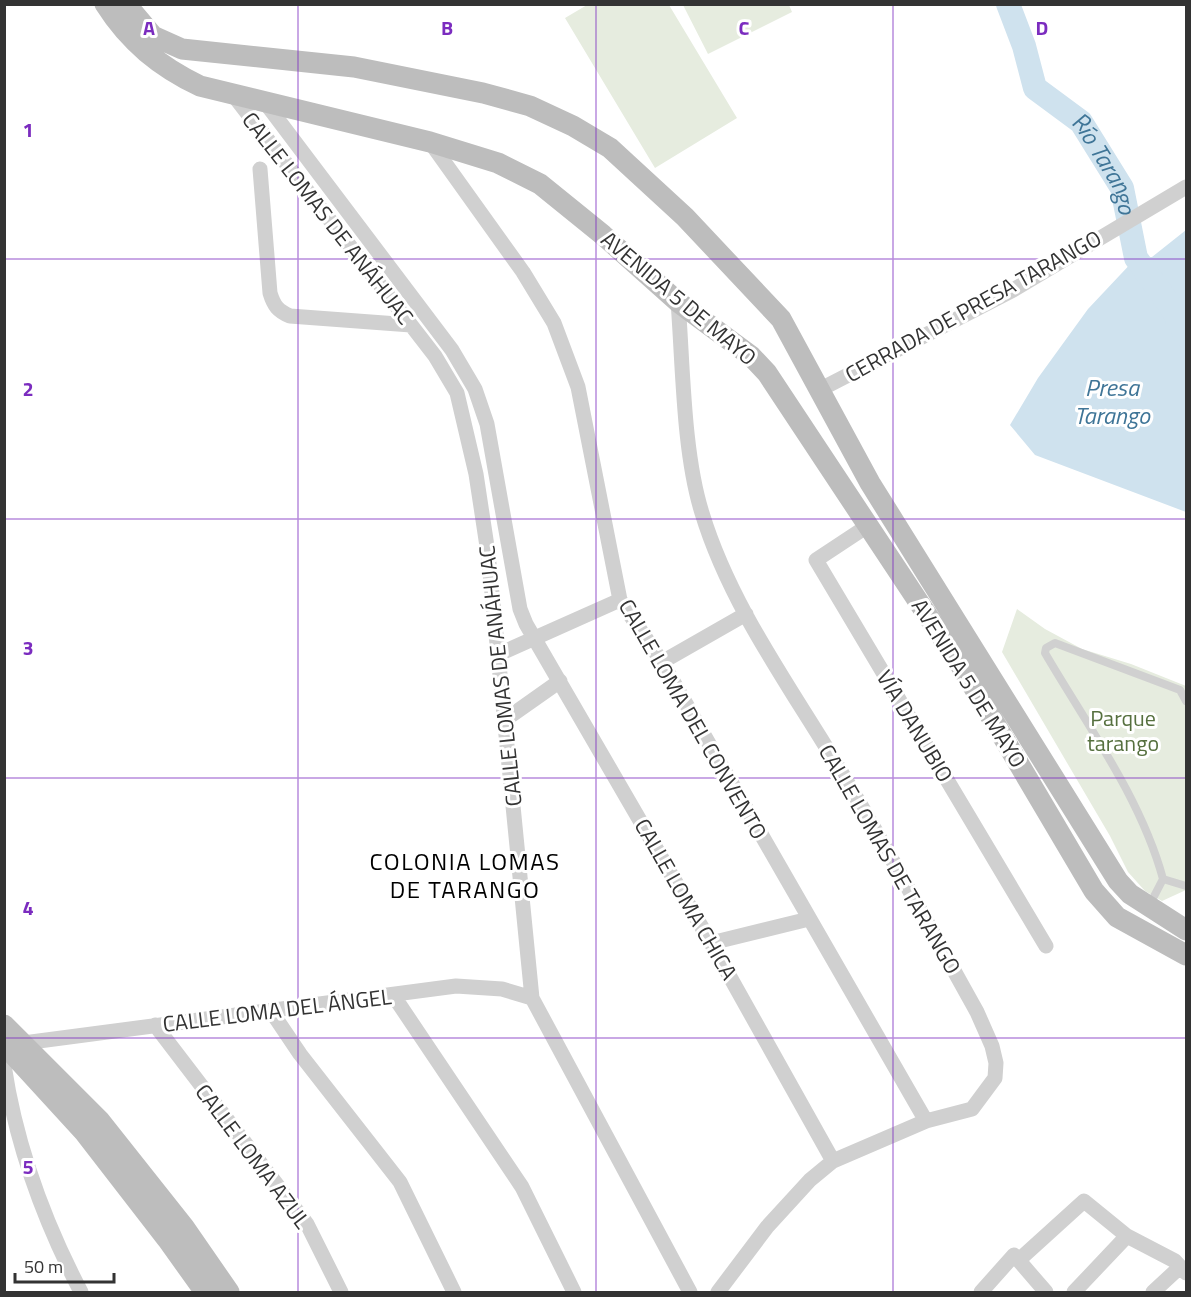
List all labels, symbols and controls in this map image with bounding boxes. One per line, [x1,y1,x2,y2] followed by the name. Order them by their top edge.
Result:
[143,12,155,43] text: A
[441,12,453,43] text: B
[739,12,750,43] text: C
[1036,12,1048,43] text: D
[1065,102,1146,218] water label: Río Tarango
[234,104,422,332] street label: CALLE LOMAS DE ANÁHUAC
[22,114,34,145] text: 1
[839,221,1107,391] street label: CERRADA DE PRESA TARANGO
[594,223,764,373] street label: AVENIDA 5 DE MAYO
[1074,369,1151,433] water label: Presa Tarango
[22,373,34,404] text: 2
[469,544,531,808] street label: CALLE LOMAS DE ANÁHUAC
[610,592,776,846] street label: CALLE LOMA DEL CONVENTO
[903,592,1035,774] street label: AVENIDA 5 DE MAYO
[22,632,34,663] text: 3
[868,663,962,789] street label: VÍA DANUBIO
[1087,701,1159,760] park label: Parque tarango
[810,738,970,980] street label: CALLE LOMAS DE TARANGO
[626,812,746,986] street label: CALLE LOMA CHICA
[370,843,560,907] district label: COLONIA LOMAS DE TARANGO
[22,892,34,923] text: 4
[161,979,394,1041] street label: CALLE LOMA DEL ÁNGEL
[187,1076,319,1236] street label: CALLE LOMA AZUL
[22,1151,34,1182] text: 5
[15,1246,114,1284] scale bar
[24,1253,63,1280] text: 50 m

